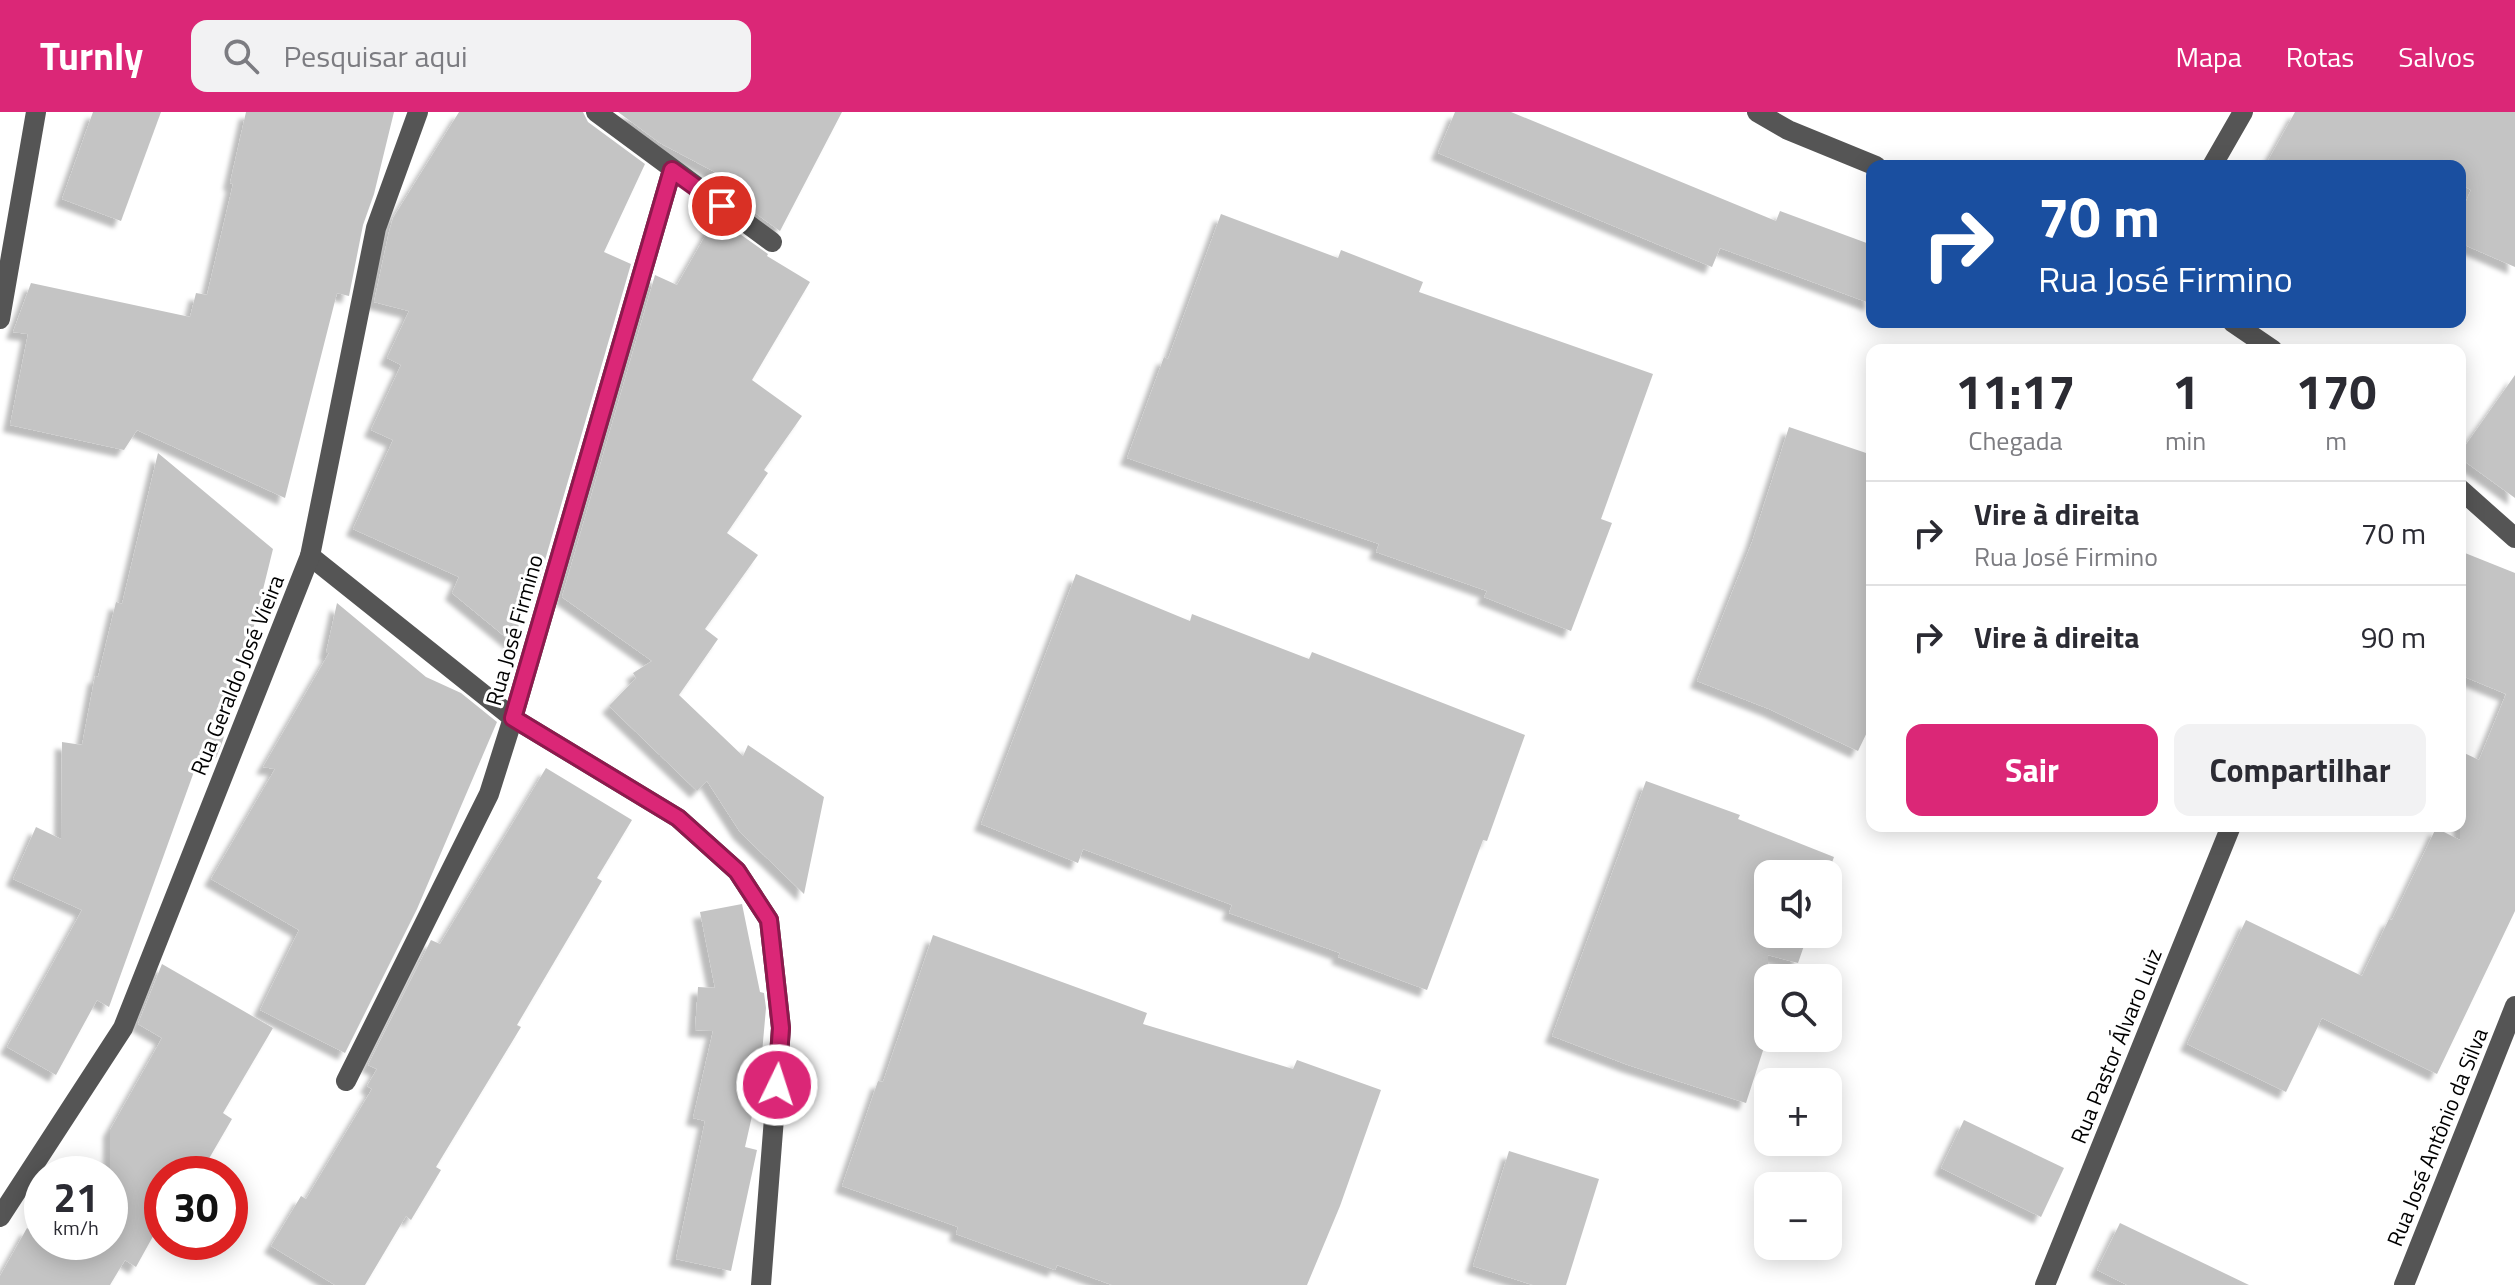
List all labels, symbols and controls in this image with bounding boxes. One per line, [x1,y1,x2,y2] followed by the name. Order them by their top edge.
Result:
[191,20,751,92] search box
[40,27,143,85] text: Turnly
[283,33,468,79] text: Pesquisar aqui
[219,34,263,78] icon: search
[2175,35,2242,78] text: Mapa
[2286,35,2354,78] text: Rotas
[2398,35,2475,78] text: Salvos
[688,172,756,240] pin
[2038,174,2160,259] text: 70 m
[700,184,744,228] icon: arrive
[1906,192,2010,296] icon: right
[2038,251,2293,306] text: Rua José Firmino
[1956,355,2075,428] text: 11:17
[2172,355,2199,428] text: 1
[2296,355,2376,428] text: 170
[1968,421,2063,460] text: Chegada
[2165,421,2206,460] text: min
[2325,421,2347,460] text: m
[1974,491,2139,537] text: Vire à direita
[2361,510,2426,556] text: 70 m
[1906,511,1950,555] icon: right
[1974,537,2158,576] text: Rua José Firmino
[476,550,552,710] street label: Rua José Firmino
[181,570,293,780] street label: Rua Geraldo José Vieira
[1974,614,2139,660] text: Vire à direita
[2361,614,2426,660] text: 90 m
[1906,615,1950,659] icon: right
[1906,724,2158,816] button: Sair
[2174,724,2426,816] button: Compartilhar
[1754,860,1842,1260] map controls
[1754,860,1842,948] button: sound
[2061,943,2171,1149] street label: Rua Pastor Álvaro Luiz
[1754,964,1842,1052] button: search
[2378,1023,2496,1251] street label: Rua José Antônio da Silva
[735,1043,819,1127] position arrow
[1754,1068,1842,1156] button: +
[144,1156,248,1260] speed limit sign: 30
[54,1167,98,1228] text: 21
[1754,1172,1842,1260] button: −
[53,1212,99,1243] text: km/h

